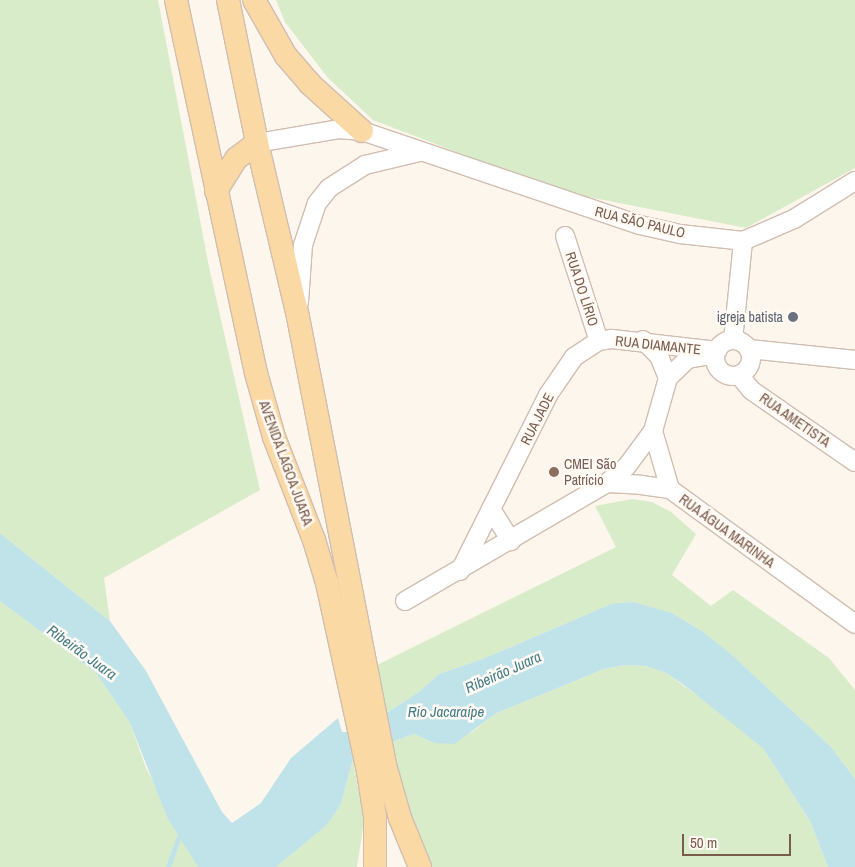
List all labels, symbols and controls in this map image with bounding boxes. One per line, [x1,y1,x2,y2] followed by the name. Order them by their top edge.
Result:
[593,203,687,241] street label: RUA SÃO PAULO
[562,249,602,329] street label: RUA DO LÍRIO
[717,309,783,325] place label: igreja batista
[787,311,799,323] marker: igreja batista
[614,332,702,358] street label: RUA DIAMANTE
[756,389,834,451] street label: RUA AMETISTA
[517,390,557,448] street label: RUA JADE
[255,398,317,528] street label: AVENIDA LAGOA JUARA
[564,456,616,488] place label: CMEI São Patrício
[548,466,560,478] marker: CMEI São Patrício
[675,490,779,572] street label: RUA ÁGUA MARINHA
[44,621,120,683] water label: Ribeirão Juara
[462,647,544,697] water label: Ribeirão Juara
[408,703,484,721] water label: Rio Jacaraípe
[685,824,794,856] scale bar
[690,832,717,853] text: 50 m

